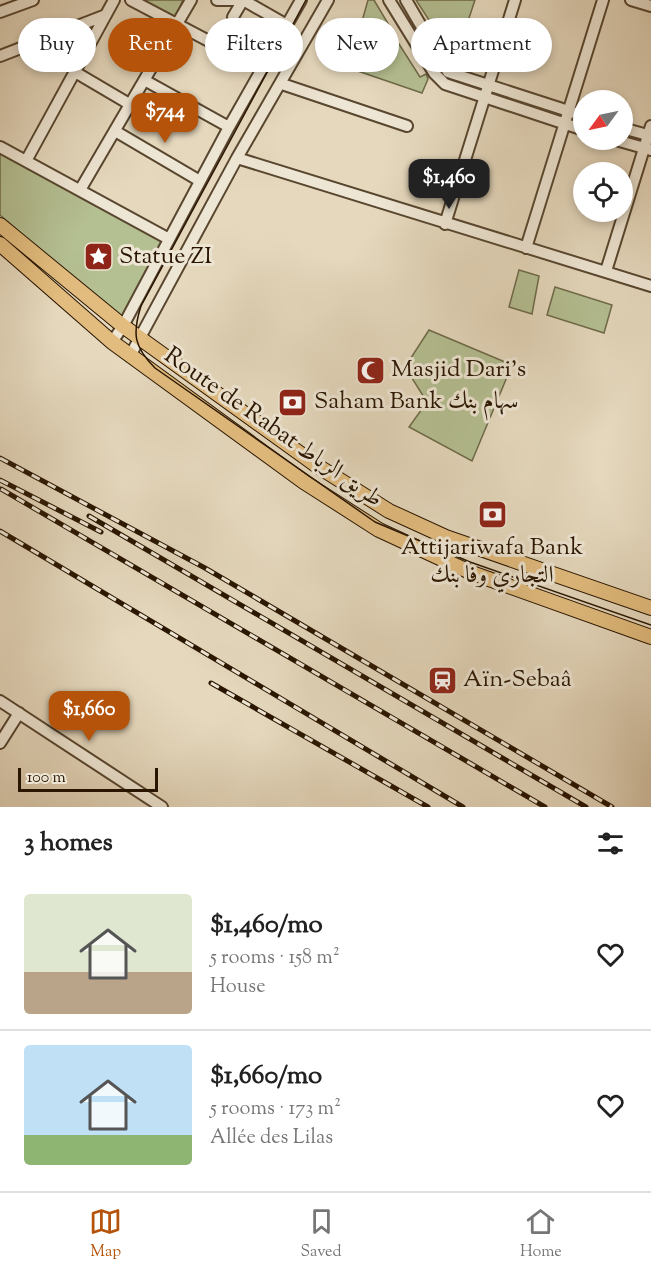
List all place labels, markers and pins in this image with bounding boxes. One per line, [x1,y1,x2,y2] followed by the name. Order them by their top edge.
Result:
[129,93,201,144] pin: $744
[400,159,498,210] pin: $1,460
[119,240,212,274] place label: Statue ZI
[82,241,114,273] place icon: Statue ZI
[391,353,526,387] place label: Masjid Dari's
[354,354,386,386] mosque icon: Masjid Dari's
[314,385,519,421] place label: Saham Bank سهام بنك
[277,386,309,418] bank icon: Saham Bank سهام بنك
[476,499,508,531] bank icon: Attijariwafa Bank التجاري وفا بنك
[401,531,583,593] place label: Attijariwafa Bank التجاري وفا بنك
[463,663,572,697] place label: Aïn-Sebaâ
[426,664,458,696] station icon: Aïn-Sebaâ
[40,691,138,742] pin: $1,660

